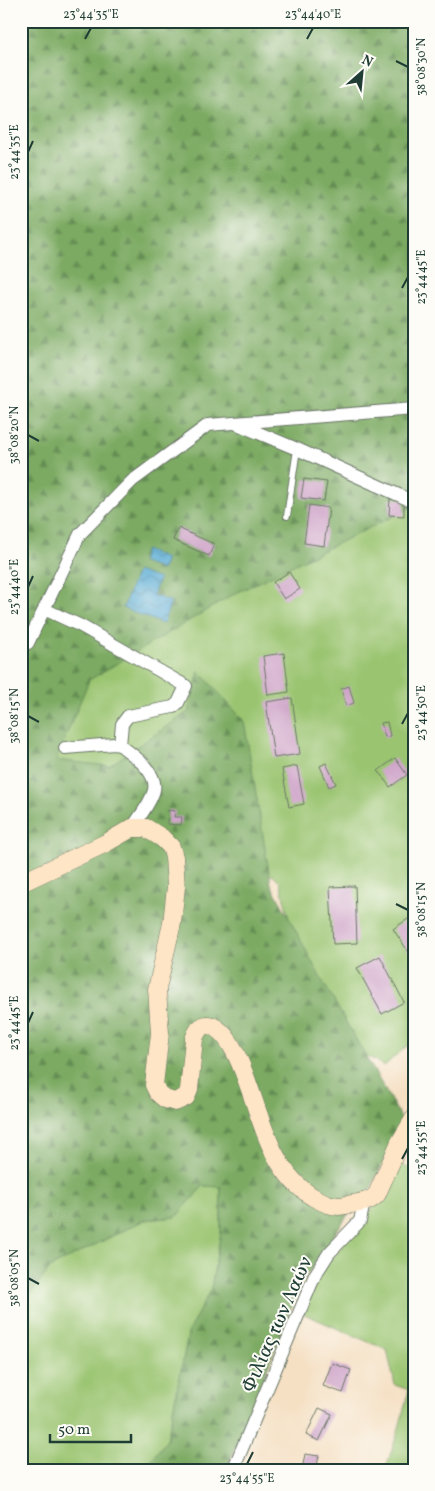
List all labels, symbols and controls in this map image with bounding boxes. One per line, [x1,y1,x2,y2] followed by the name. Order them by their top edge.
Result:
[63,7,119,23] text: 23°44'35"E
[285,7,341,23] text: 23°44'40"E
[414,38,430,96] text: 38°08'30"N
[338,48,388,98] north arrow
[358,51,376,73] text: N
[7,124,23,180] text: 23°44'35"E
[414,249,430,305] text: 23°44'45"E
[7,406,23,464] text: 38°08'20"N
[7,559,23,615] text: 23°44'40"E
[414,685,430,741] text: 23°44'50"E
[7,688,23,744] text: 38°08'15"N
[414,882,430,938] text: 38°08'15"N
[7,995,23,1051] text: 23°44'45"E
[414,1121,430,1175] text: 23°44'55"E
[7,1249,23,1307] text: 38°08'05"N
[235,1252,320,1397] street label: Φιλίας των Λαών
[50,1411,131,1443] scale bar
[58,1420,90,1441] text: 50 m
[220,1471,274,1487] text: 23°44'55"E

